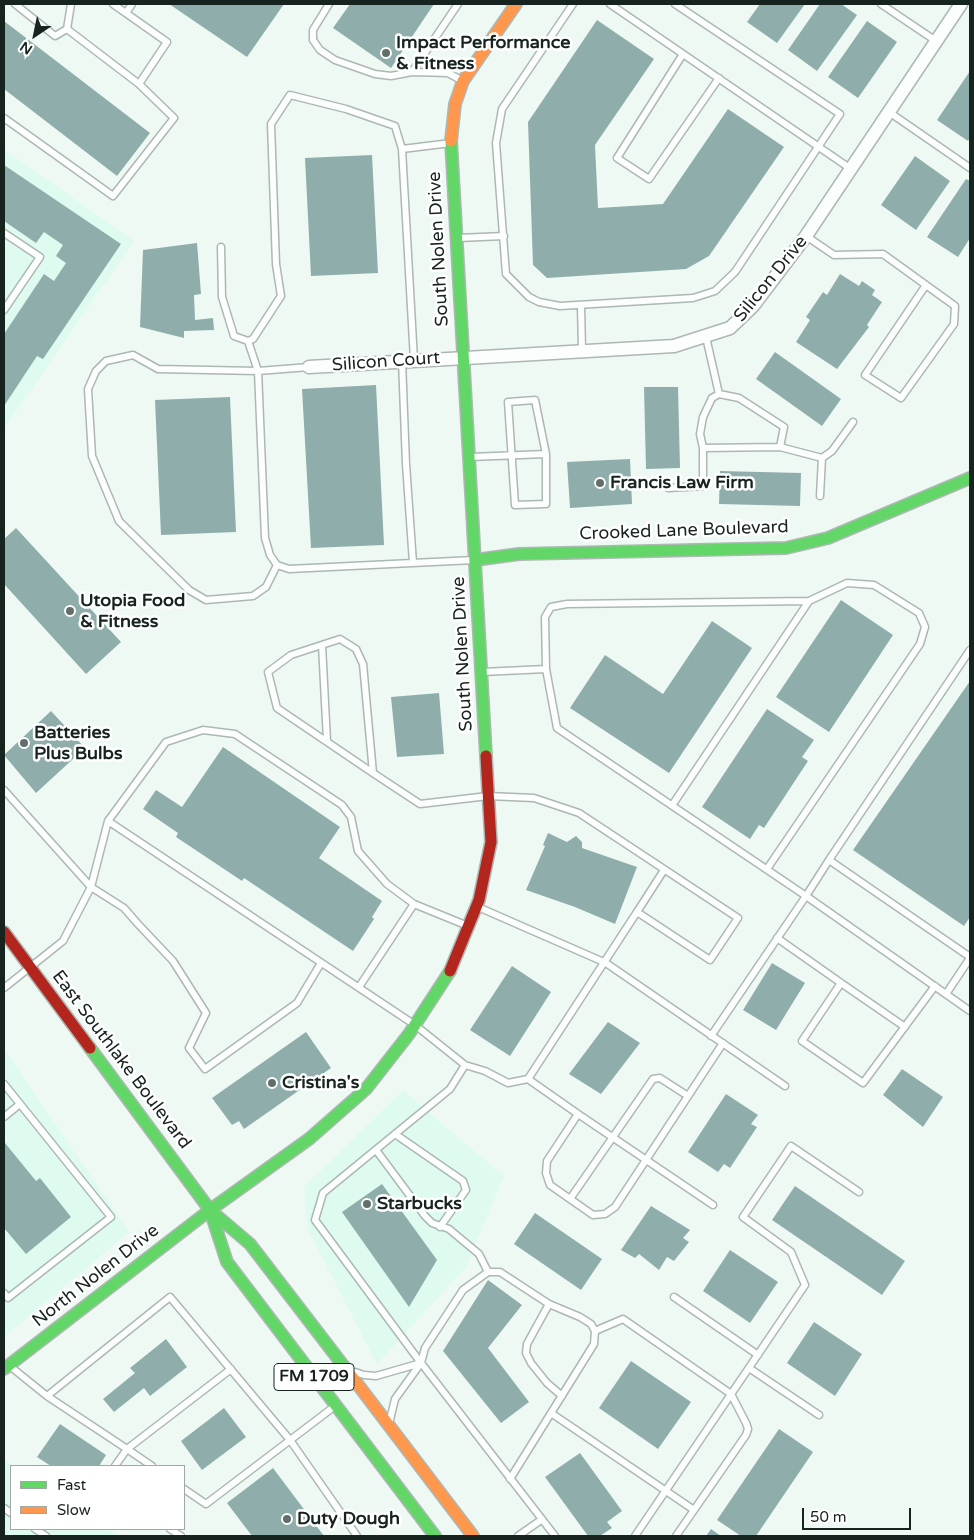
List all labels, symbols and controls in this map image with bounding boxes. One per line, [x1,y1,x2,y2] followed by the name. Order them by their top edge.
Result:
[10,10,60,60] north arrow
[396,32,571,74] place label: Impact Performance & Fitness
[17,38,36,58] text: N
[380,47,392,59] marker: Impact Performance & Fitness
[424,171,454,327] street label: South Nolen Drive
[730,231,812,327] street label: Silicon Drive
[331,347,441,377] street label: Silicon Court
[610,472,754,494] place label: Francis Law Firm
[594,477,606,489] marker: Francis Law Firm
[579,517,789,545] street label: Crooked Lane Boulevard
[448,576,478,732] street label: South Nolen Drive
[80,590,185,632] place label: Utopia Food & Fitness
[64,605,76,617] marker: Utopia Food & Fitness
[34,722,123,764] place label: Batteries Plus Bulbs
[18,737,30,749] marker: Batteries Plus Bulbs
[47,966,195,1154] street label: East Southlake Boulevard
[282,1072,359,1094] place label: Cristina's
[266,1077,278,1089] marker: Cristina's
[377,1193,462,1215] place label: Starbucks
[361,1198,373,1210] marker: Starbucks
[29,1220,163,1332] street label: North Nolen Drive
[274,1364,354,1390] road number: FM 1709
[10,1465,185,1530] legend
[57,1476,86,1494] text: Fast
[804,1498,913,1530] scale bar
[57,1501,91,1519] text: Slow
[297,1508,400,1530] place label: Duty Dough
[810,1508,847,1526] text: 50 m
[281,1513,293,1525] marker: Duty Dough

